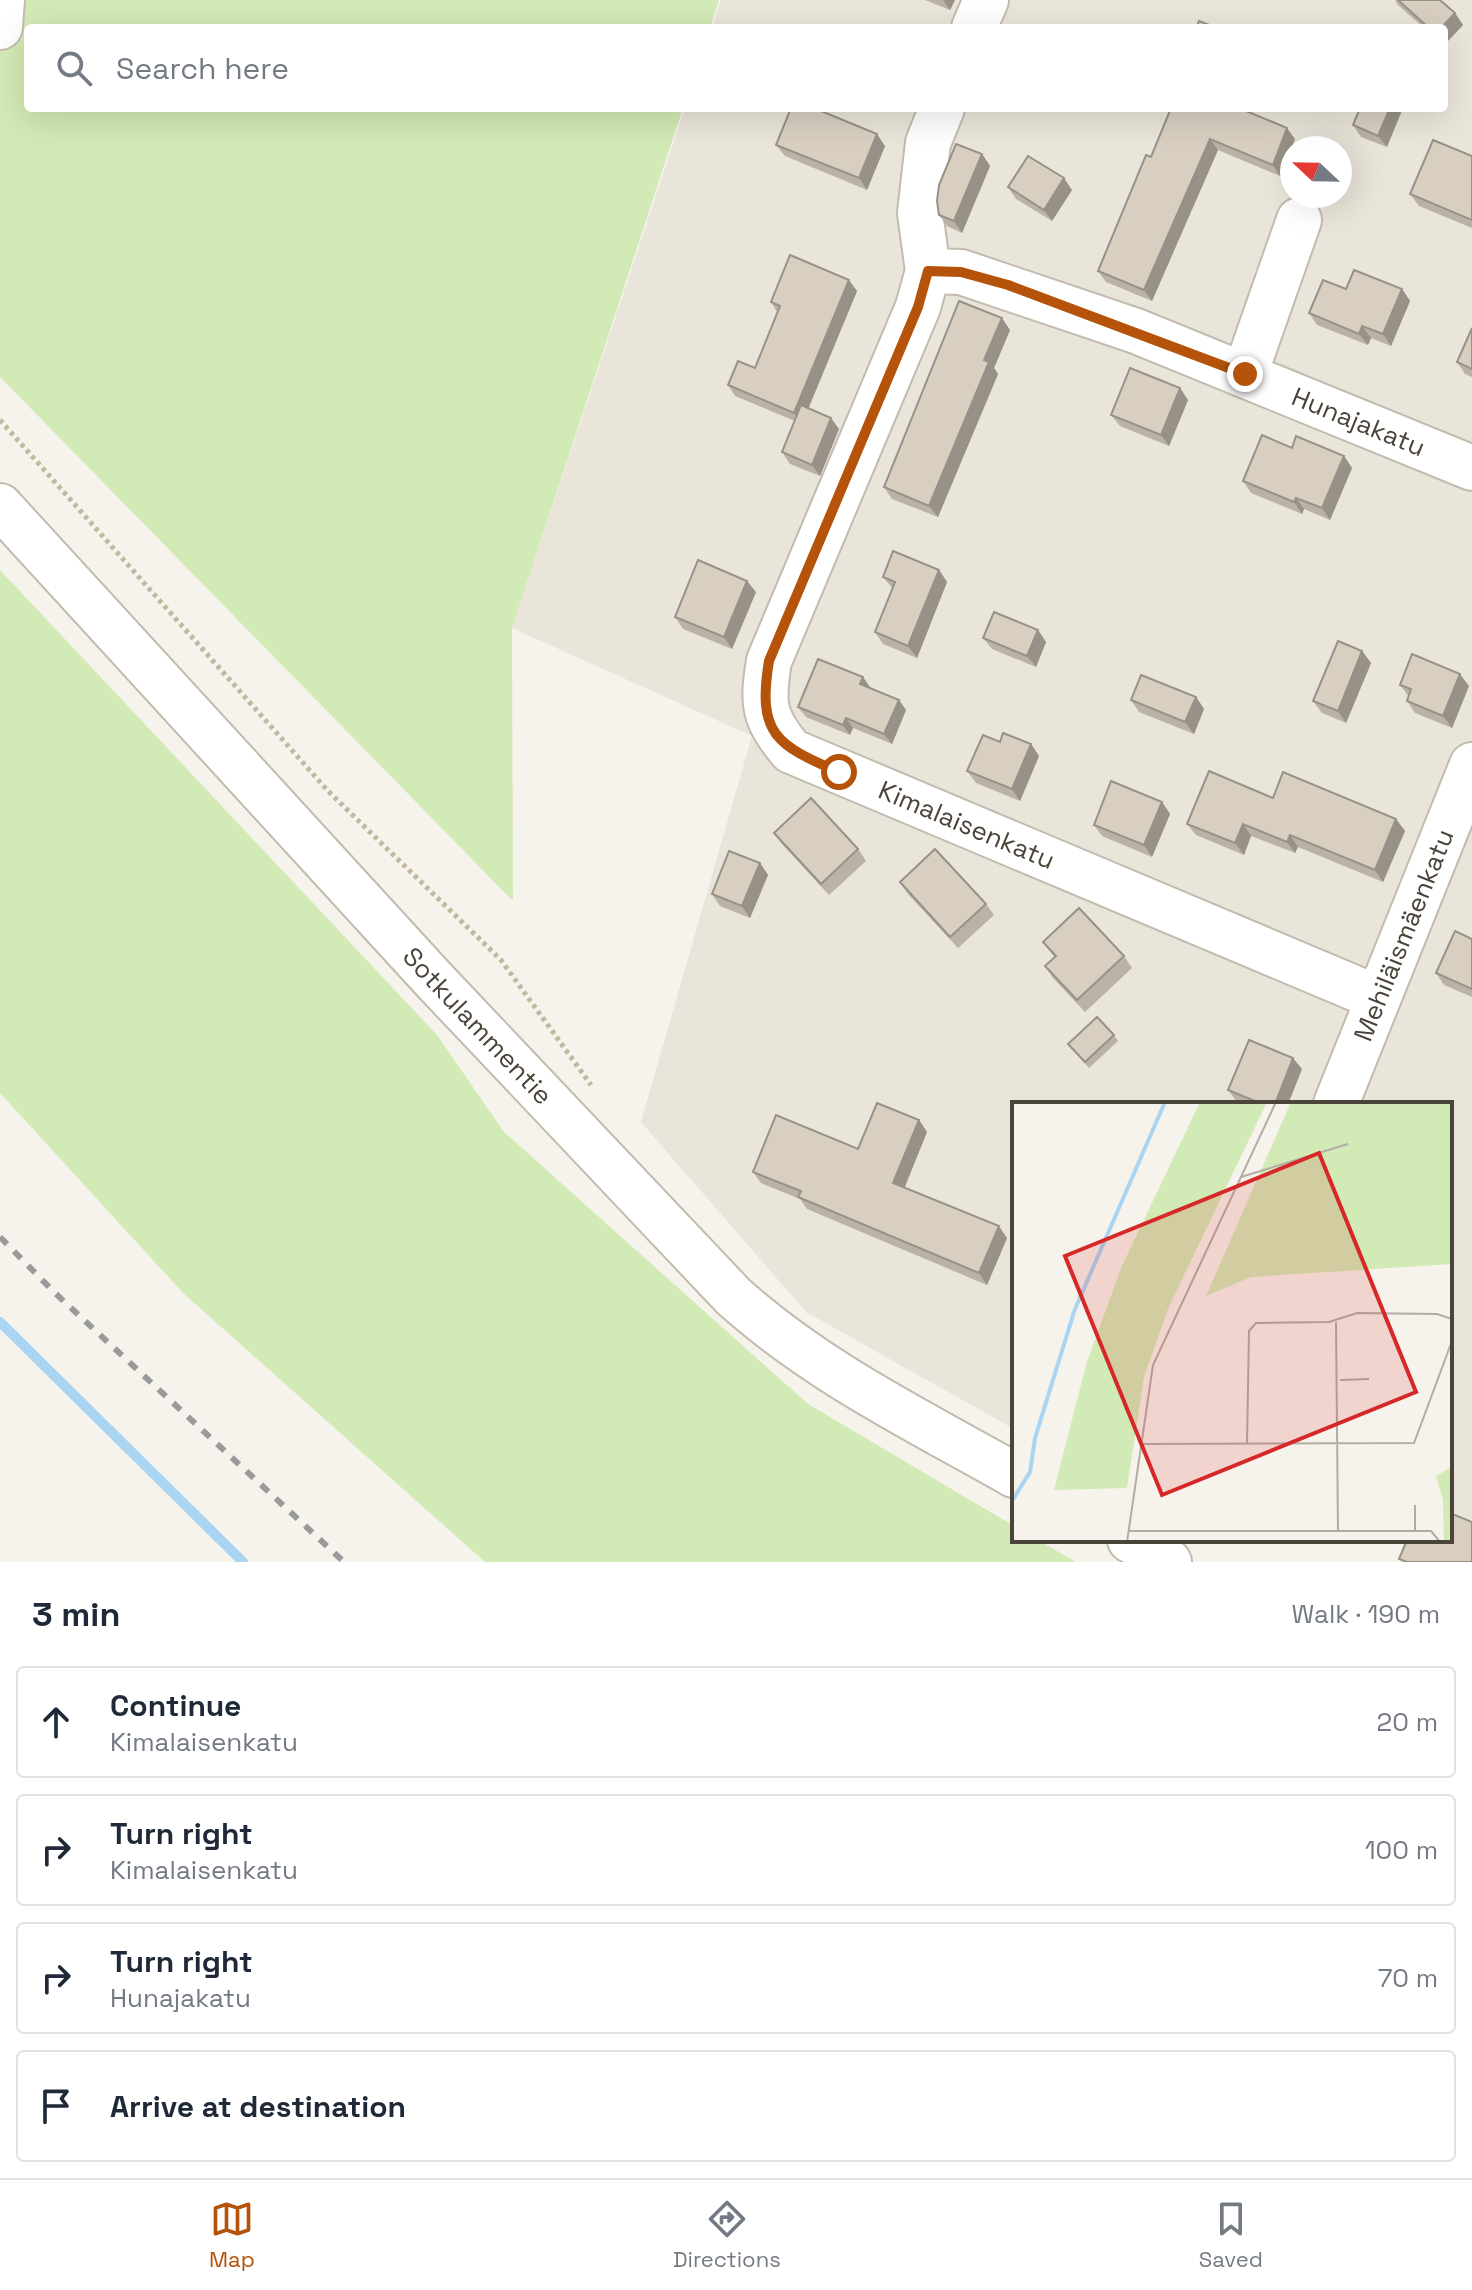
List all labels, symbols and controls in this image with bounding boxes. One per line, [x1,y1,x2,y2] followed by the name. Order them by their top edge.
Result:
[24,24,1448,112] search box
[52,46,96,90] icon: search
[116,49,289,88] text: Search here
[1280,136,1352,208] north arrow
[1227,356,1263,392] route end
[1287,379,1430,464] street label: Hunajakatu
[821,754,857,790] route start
[873,773,1060,877] street label: Kimalaisenkatu
[1346,824,1462,1046] street label: Mehiläismäenkatu
[395,940,560,1112] street label: Sotkulammentie
[1012,1102,1452,1542] inset map
[32,1593,120,1636] text: 3 min
[1291,1597,1440,1631] text: Walk · 190 m
[110,1686,241,1725] text: Continue
[34,1700,78,1744] icon: ahead
[1377,1705,1438,1739] text: 20 m
[110,1725,298,1759] text: Kimalaisenkatu
[110,1814,253,1853] text: Turn right
[34,1828,78,1872] icon: right
[1365,1833,1438,1867] text: 100 m
[110,1853,298,1887] text: Kimalaisenkatu
[110,1942,253,1981] text: Turn right
[34,1956,78,2000] icon: right
[1378,1961,1438,1995] text: 70 m
[110,1981,251,2015] text: Hunajakatu
[34,2084,78,2128] icon: arrive
[110,2087,406,2126] text: Arrive at destination
[209,2197,255,2273] tab: Map
[673,2197,781,2273] tab: Directions
[1199,2197,1263,2273] tab: Saved

